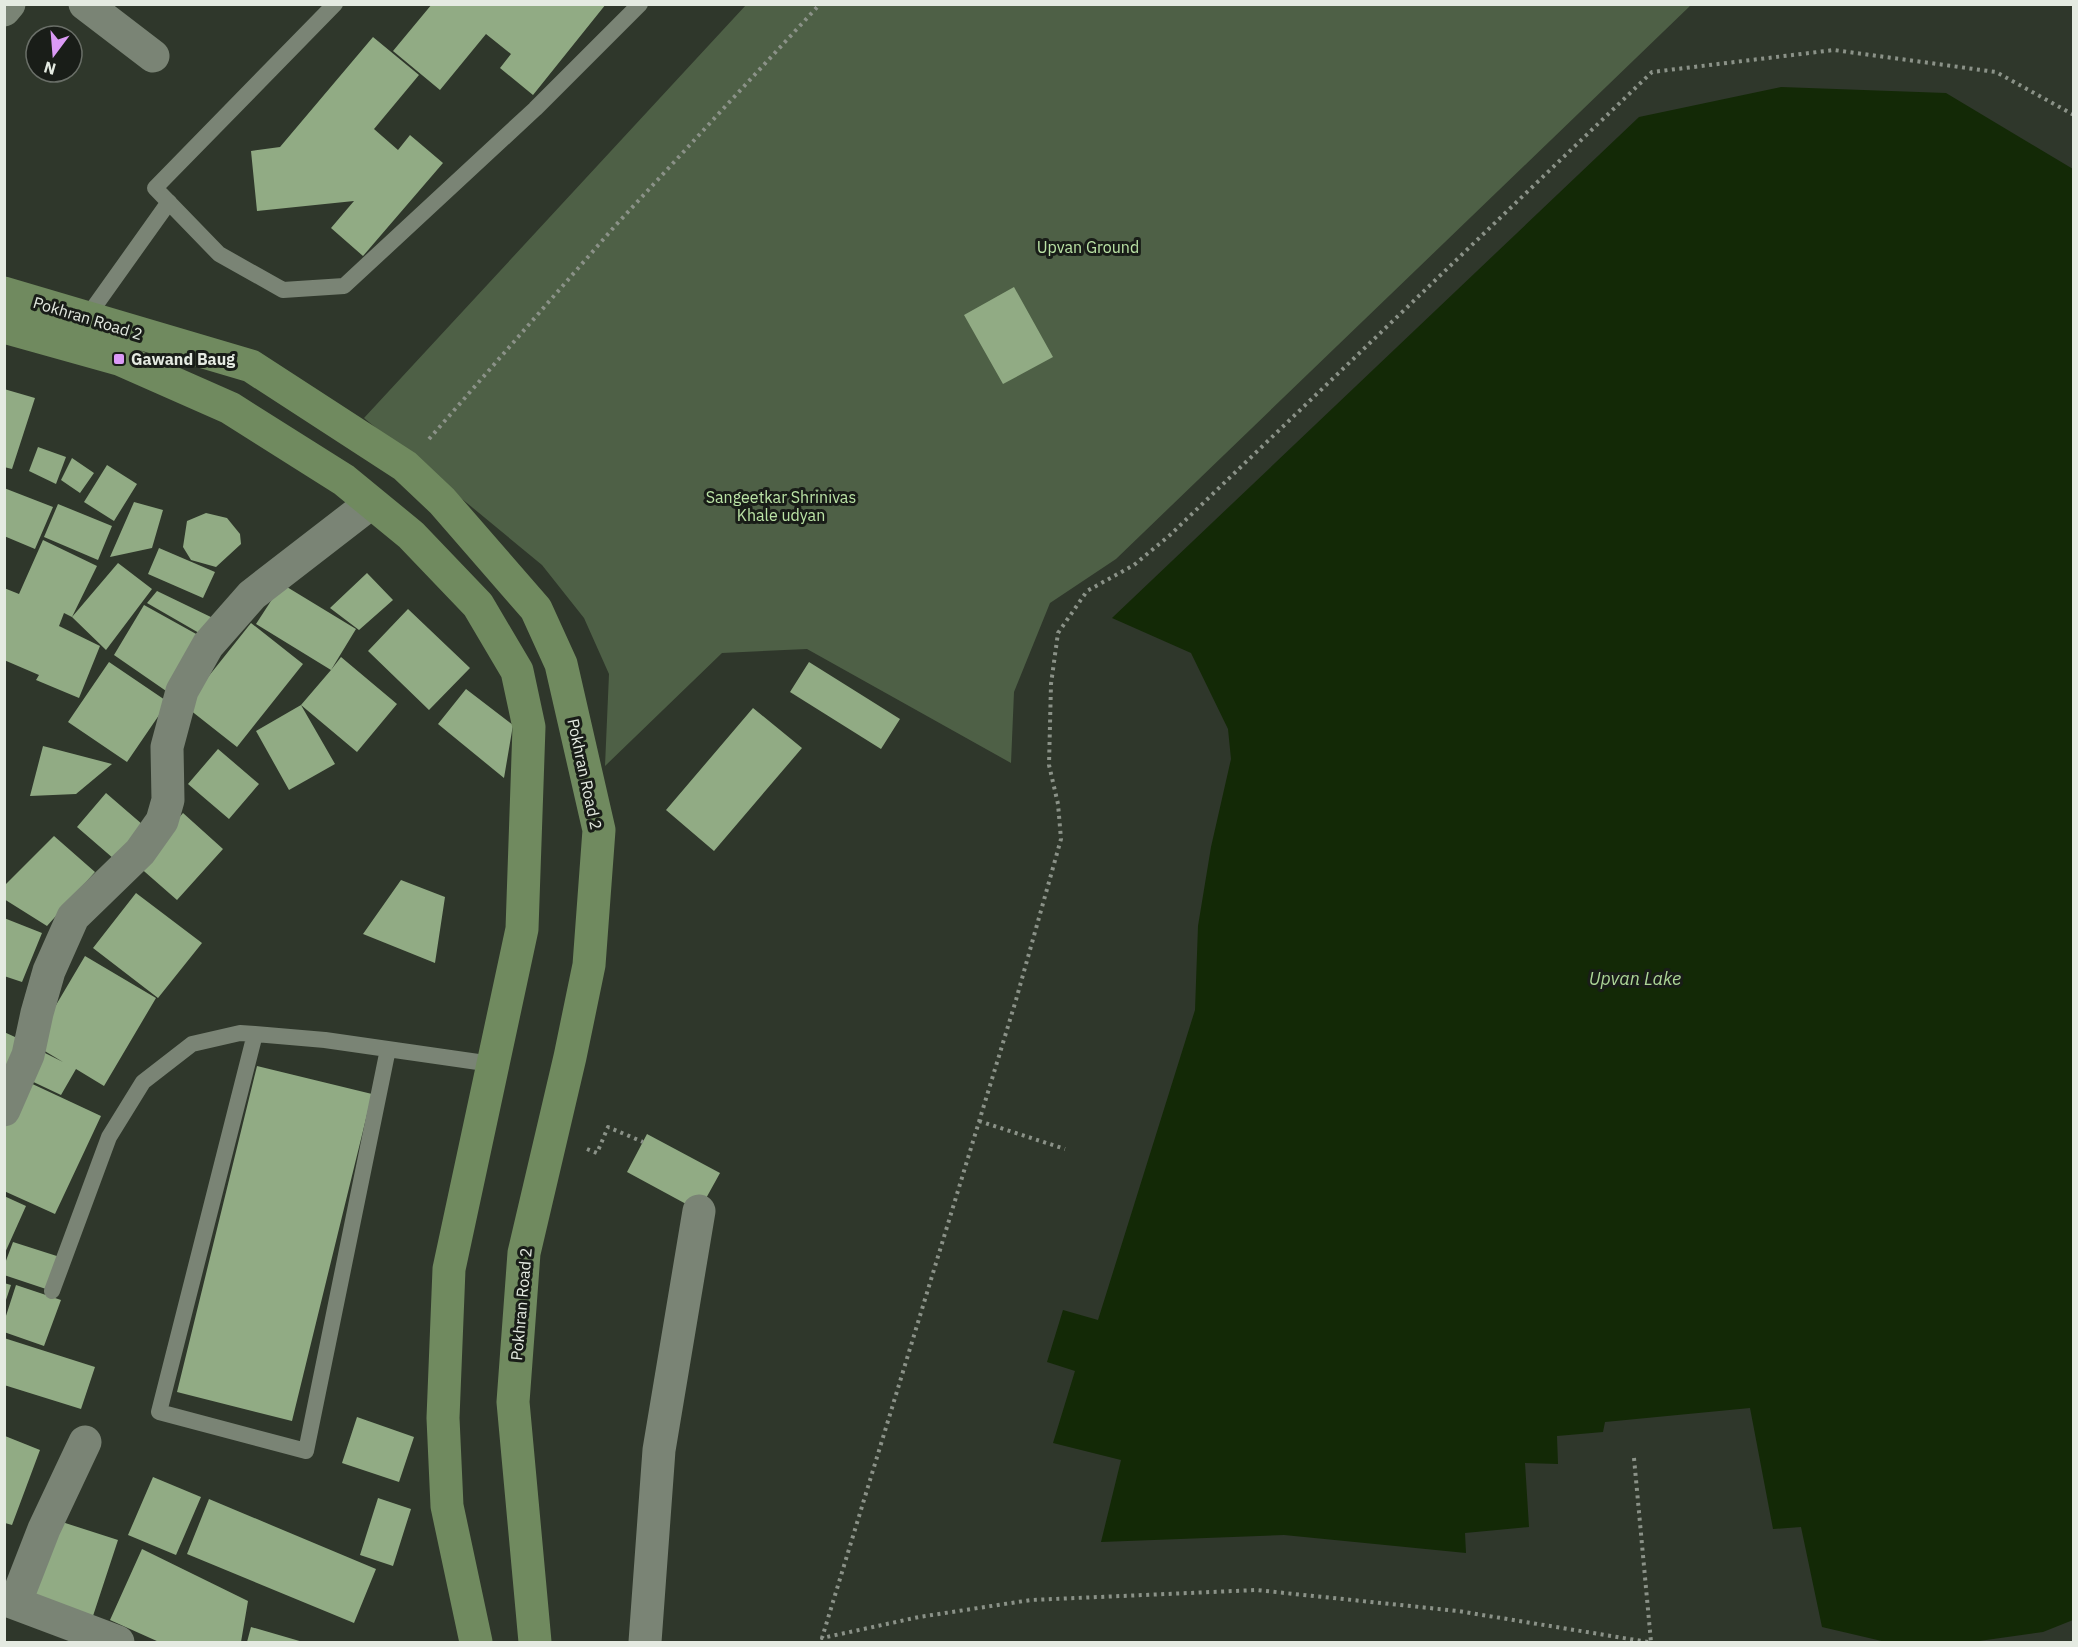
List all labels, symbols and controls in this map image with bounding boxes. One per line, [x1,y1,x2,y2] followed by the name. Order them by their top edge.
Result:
[24,24,84,84] north arrow
[42,57,58,80] text: N
[1037,237,1139,257] park label: Upvan Ground
[31,292,145,344] street label: Pokhran Road 2
[131,349,235,369] place label: Gawand Baug
[112,352,126,366] marker: Gawand Baug
[706,487,856,525] park label: Sangeetkar Shrinivas Khale udyan
[563,717,607,831] street label: Pokhran Road 2
[1589,967,1681,990] water label: Upvan Lake
[506,1247,536,1361] street label: Pokhran Road 2

